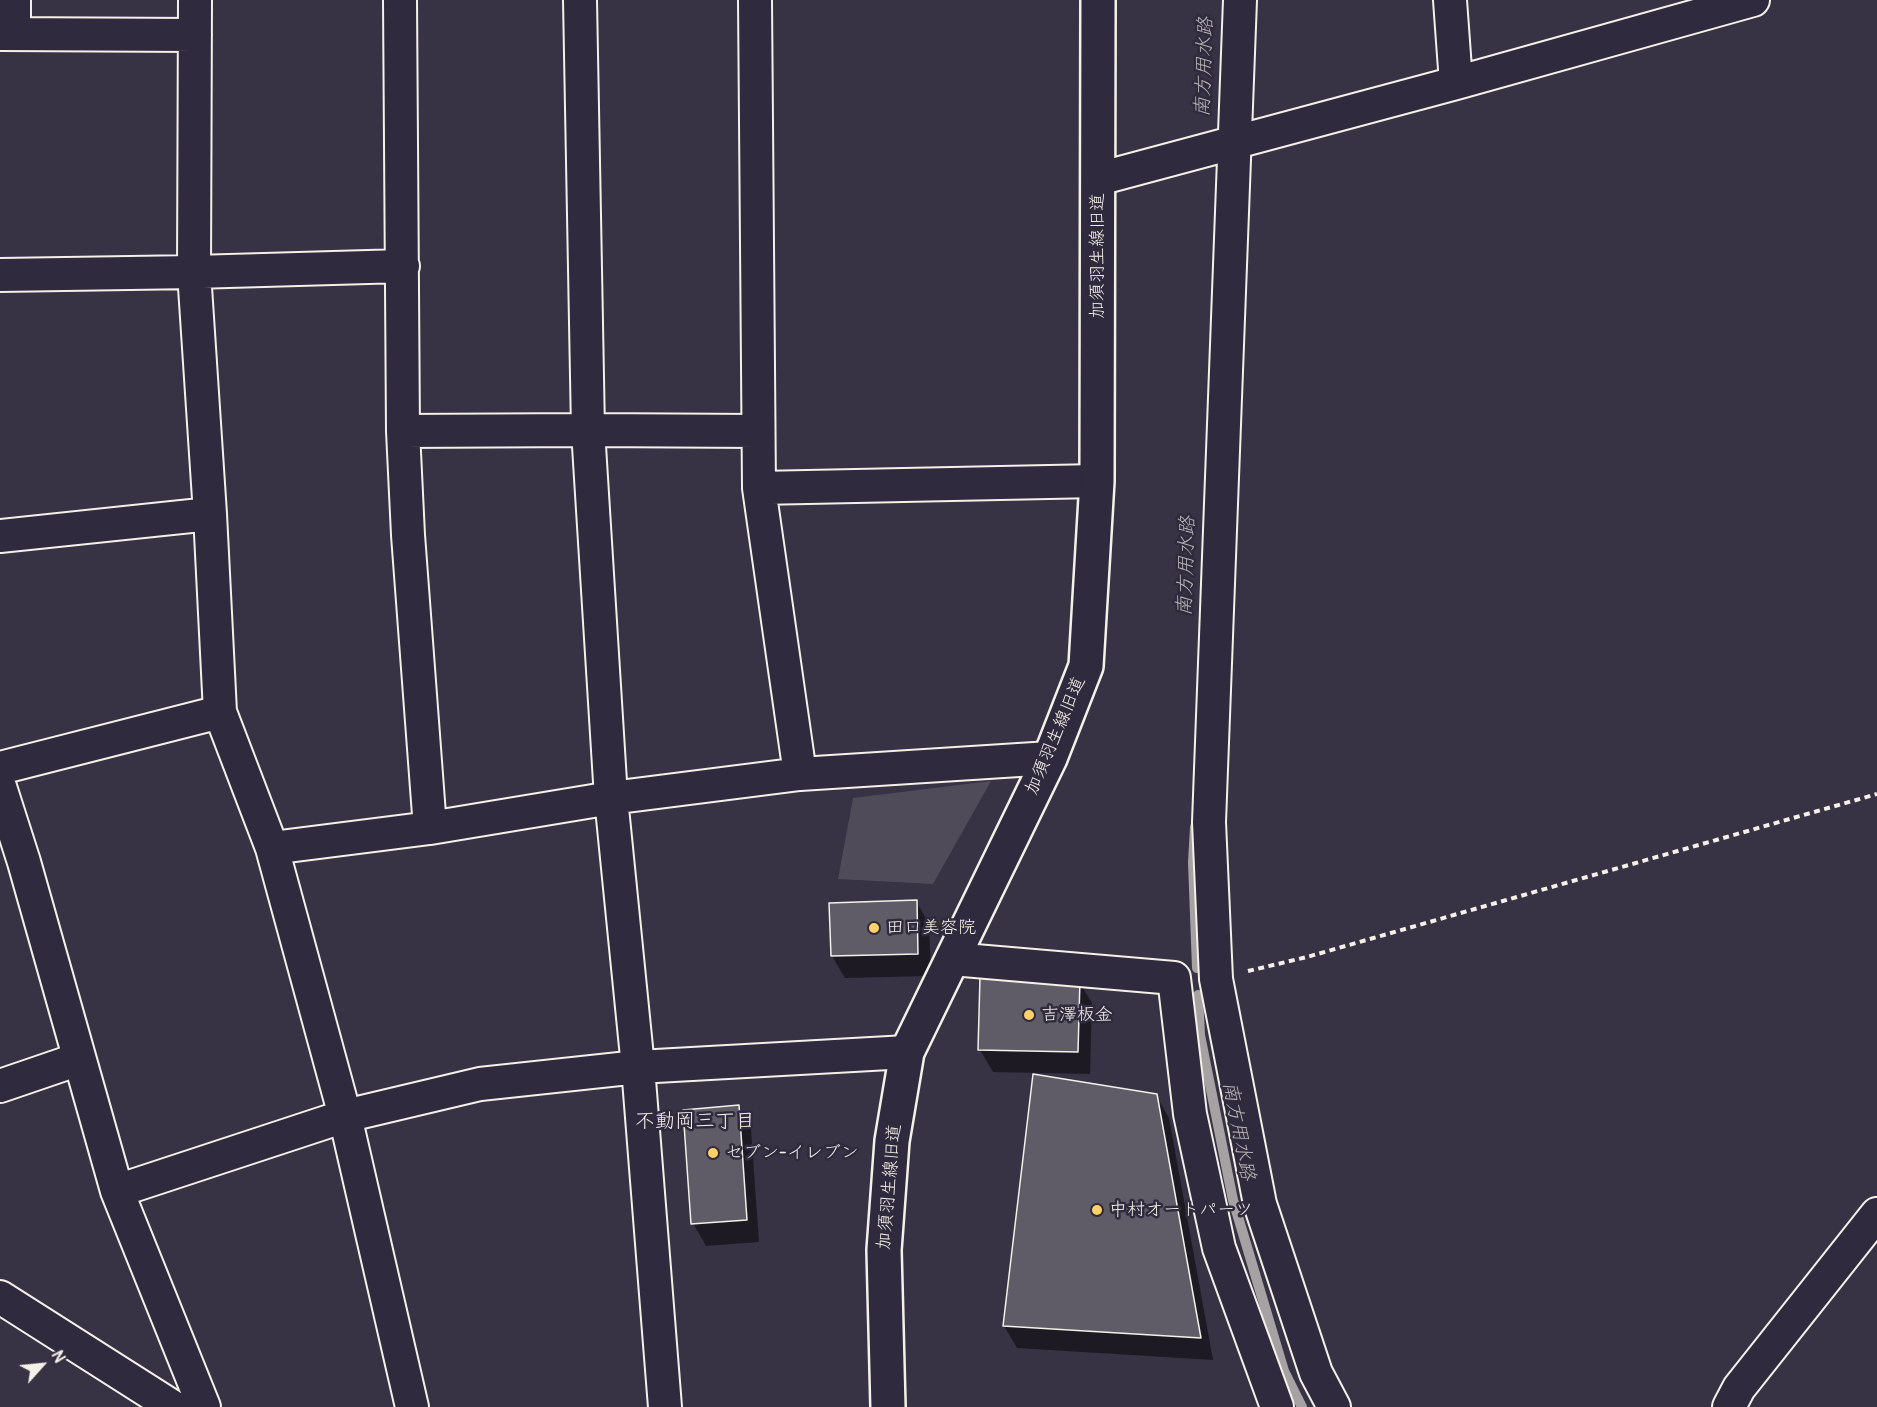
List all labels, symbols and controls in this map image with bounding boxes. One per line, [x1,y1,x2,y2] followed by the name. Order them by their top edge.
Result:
[1191,17,1219,117] water label: 南方用水路
[1087,193,1109,319] street label: 加須羽生線旧道
[1173,516,1201,616] water label: 南方用水路
[1021,674,1091,798] street label: 加須羽生線旧道
[886,917,976,939] place label: 田口美容院
[867,921,881,935] marker: 田口美容院
[1041,1004,1113,1026] place label: 吉澤板金
[1022,1008,1036,1022] marker: 吉澤板金
[1217,1080,1259,1182] water label: 南方用水路
[635,1110,755,1134] district label: 不動岡三丁目
[874,1123,906,1251] street label: 加須羽生線旧道
[725,1142,859,1164] place label: セブン-イレブン
[706,1146,720,1160] marker: セブン-イレブン
[1109,1199,1253,1221] place label: 中村オートパーツ
[1090,1203,1104,1217] marker: 中村オートパーツ
[12,1335,72,1395] north arrow
[47,1347,69,1366] text: N

